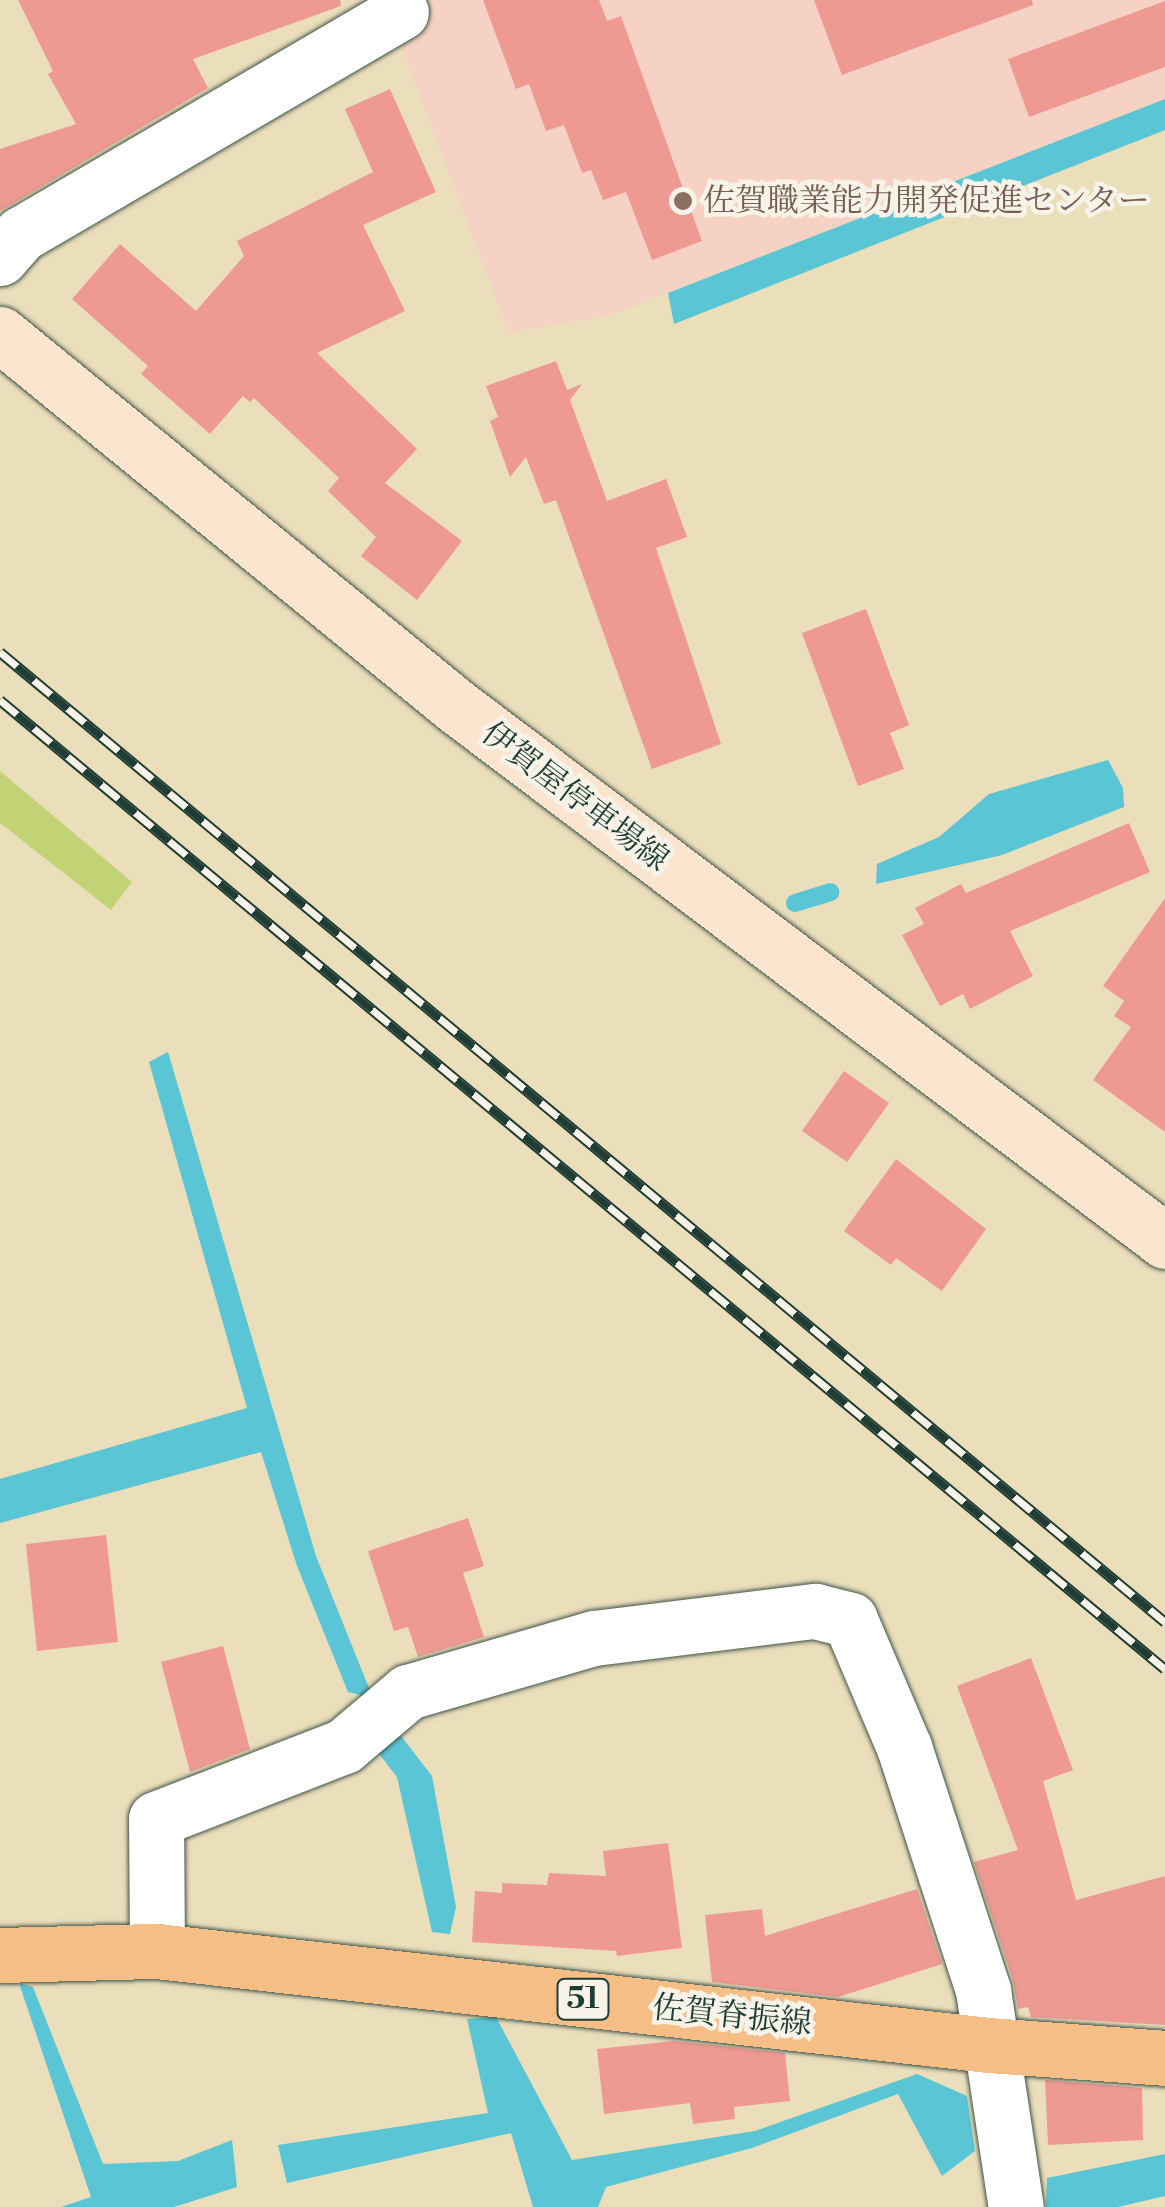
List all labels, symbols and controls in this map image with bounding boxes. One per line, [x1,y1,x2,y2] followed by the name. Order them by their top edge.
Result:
[703,182,1151,220] place label: 佐賀職業能力開発促進センター
[672,190,694,212] marker: 佐賀職業能力開発促進センター
[474,714,676,880] street label: 伊賀屋停車場線
[556,1974,610,2024] road number: 51
[650,1989,814,2043] street label: 佐賀脊振線

